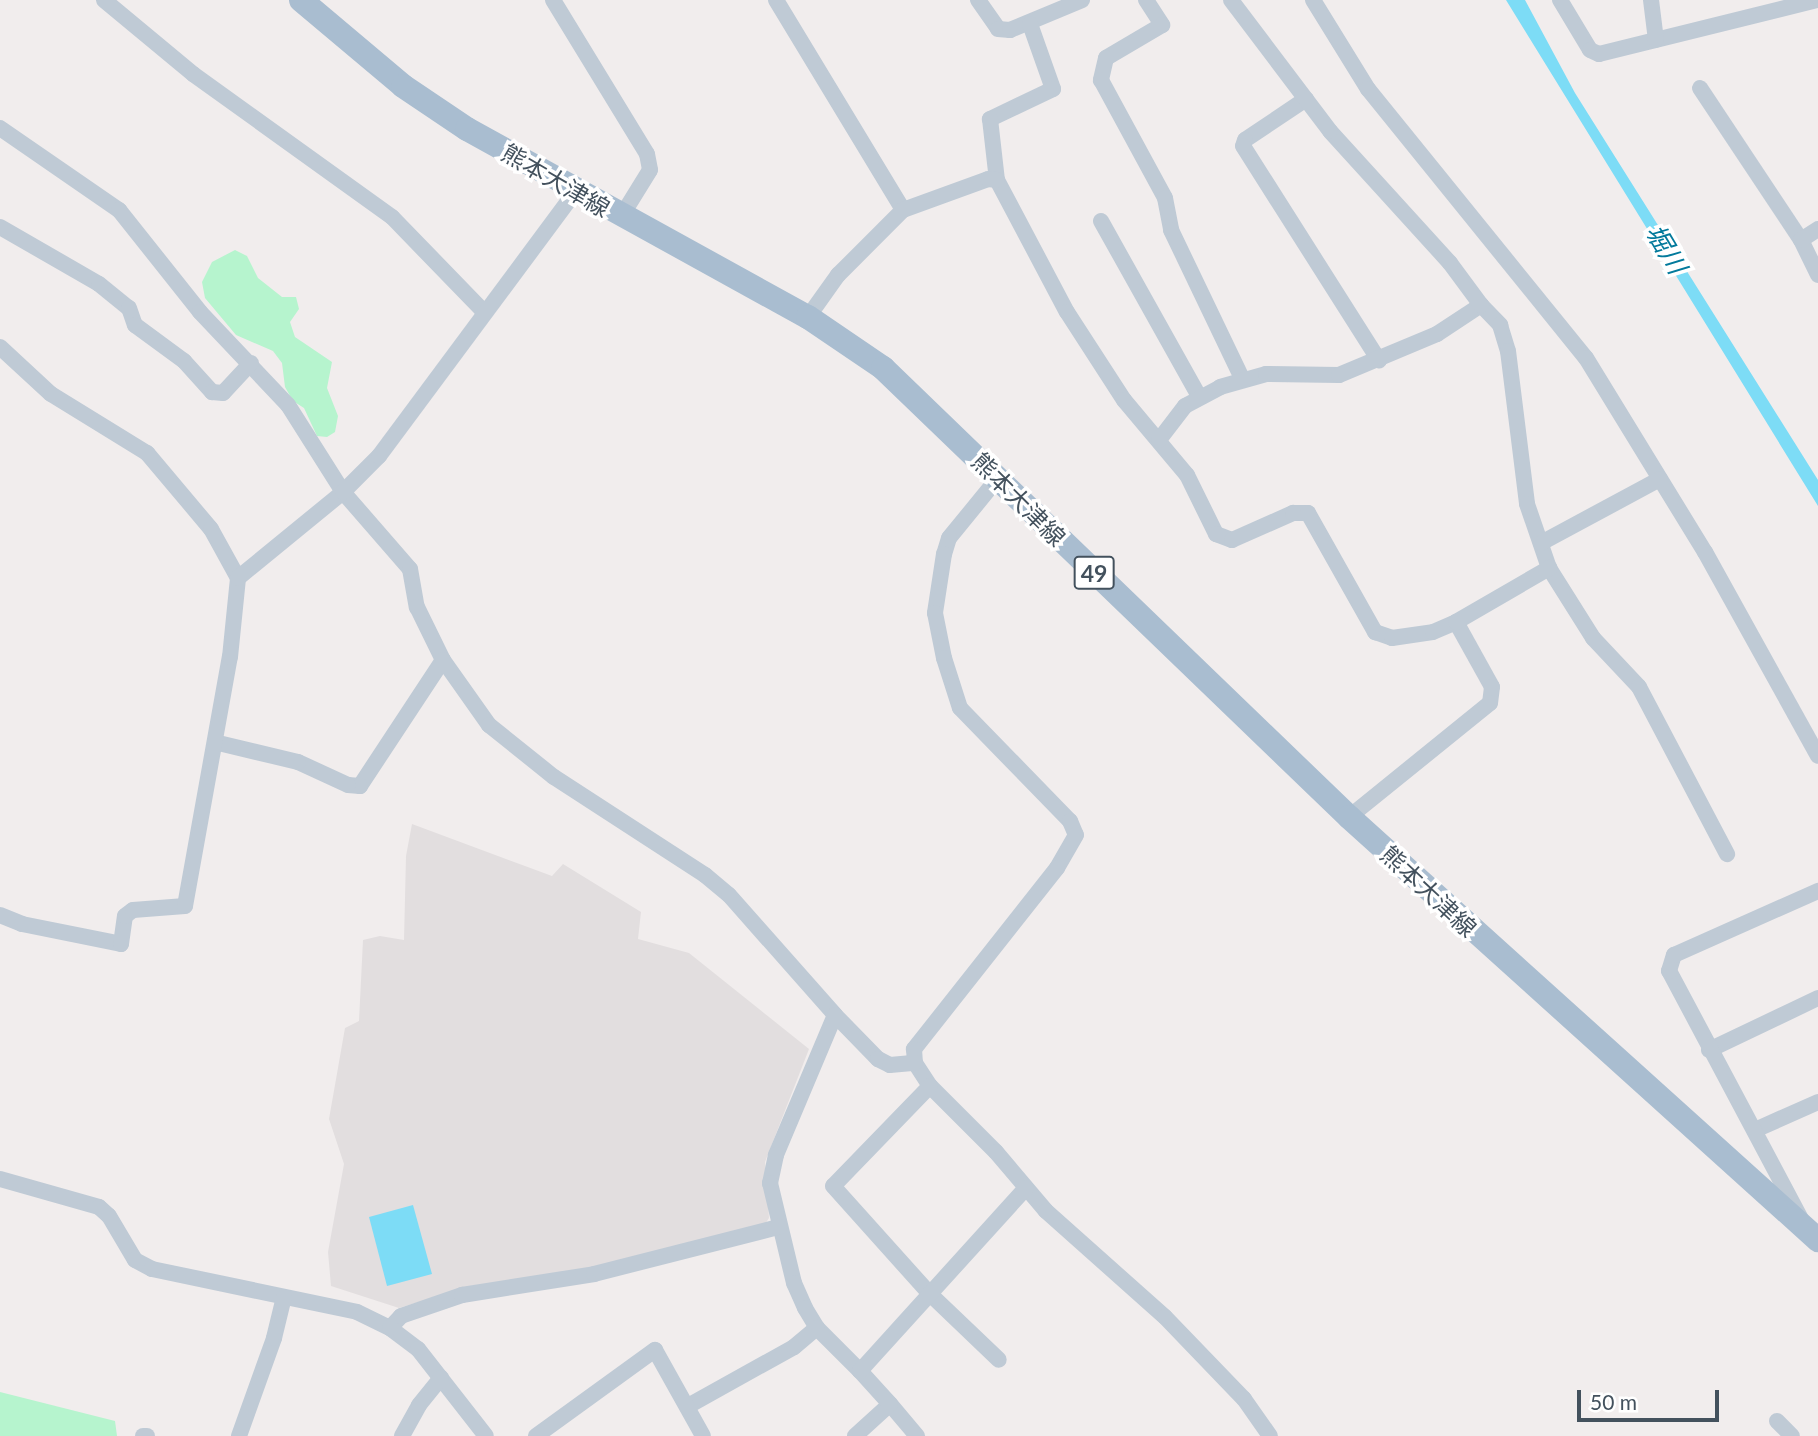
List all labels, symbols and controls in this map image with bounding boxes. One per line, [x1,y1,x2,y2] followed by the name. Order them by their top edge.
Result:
[497,138,615,222] street label: 熊本大津線
[1639,219,1693,279] water label: 堀川
[966,446,1072,552] street label: 熊本大津線
[1073,554,1115,593] road number: 49
[1375,840,1483,942] street label: 熊本大津線
[1580,1376,1722,1420] scale bar
[1590,1389,1637,1414] text: 50 m

